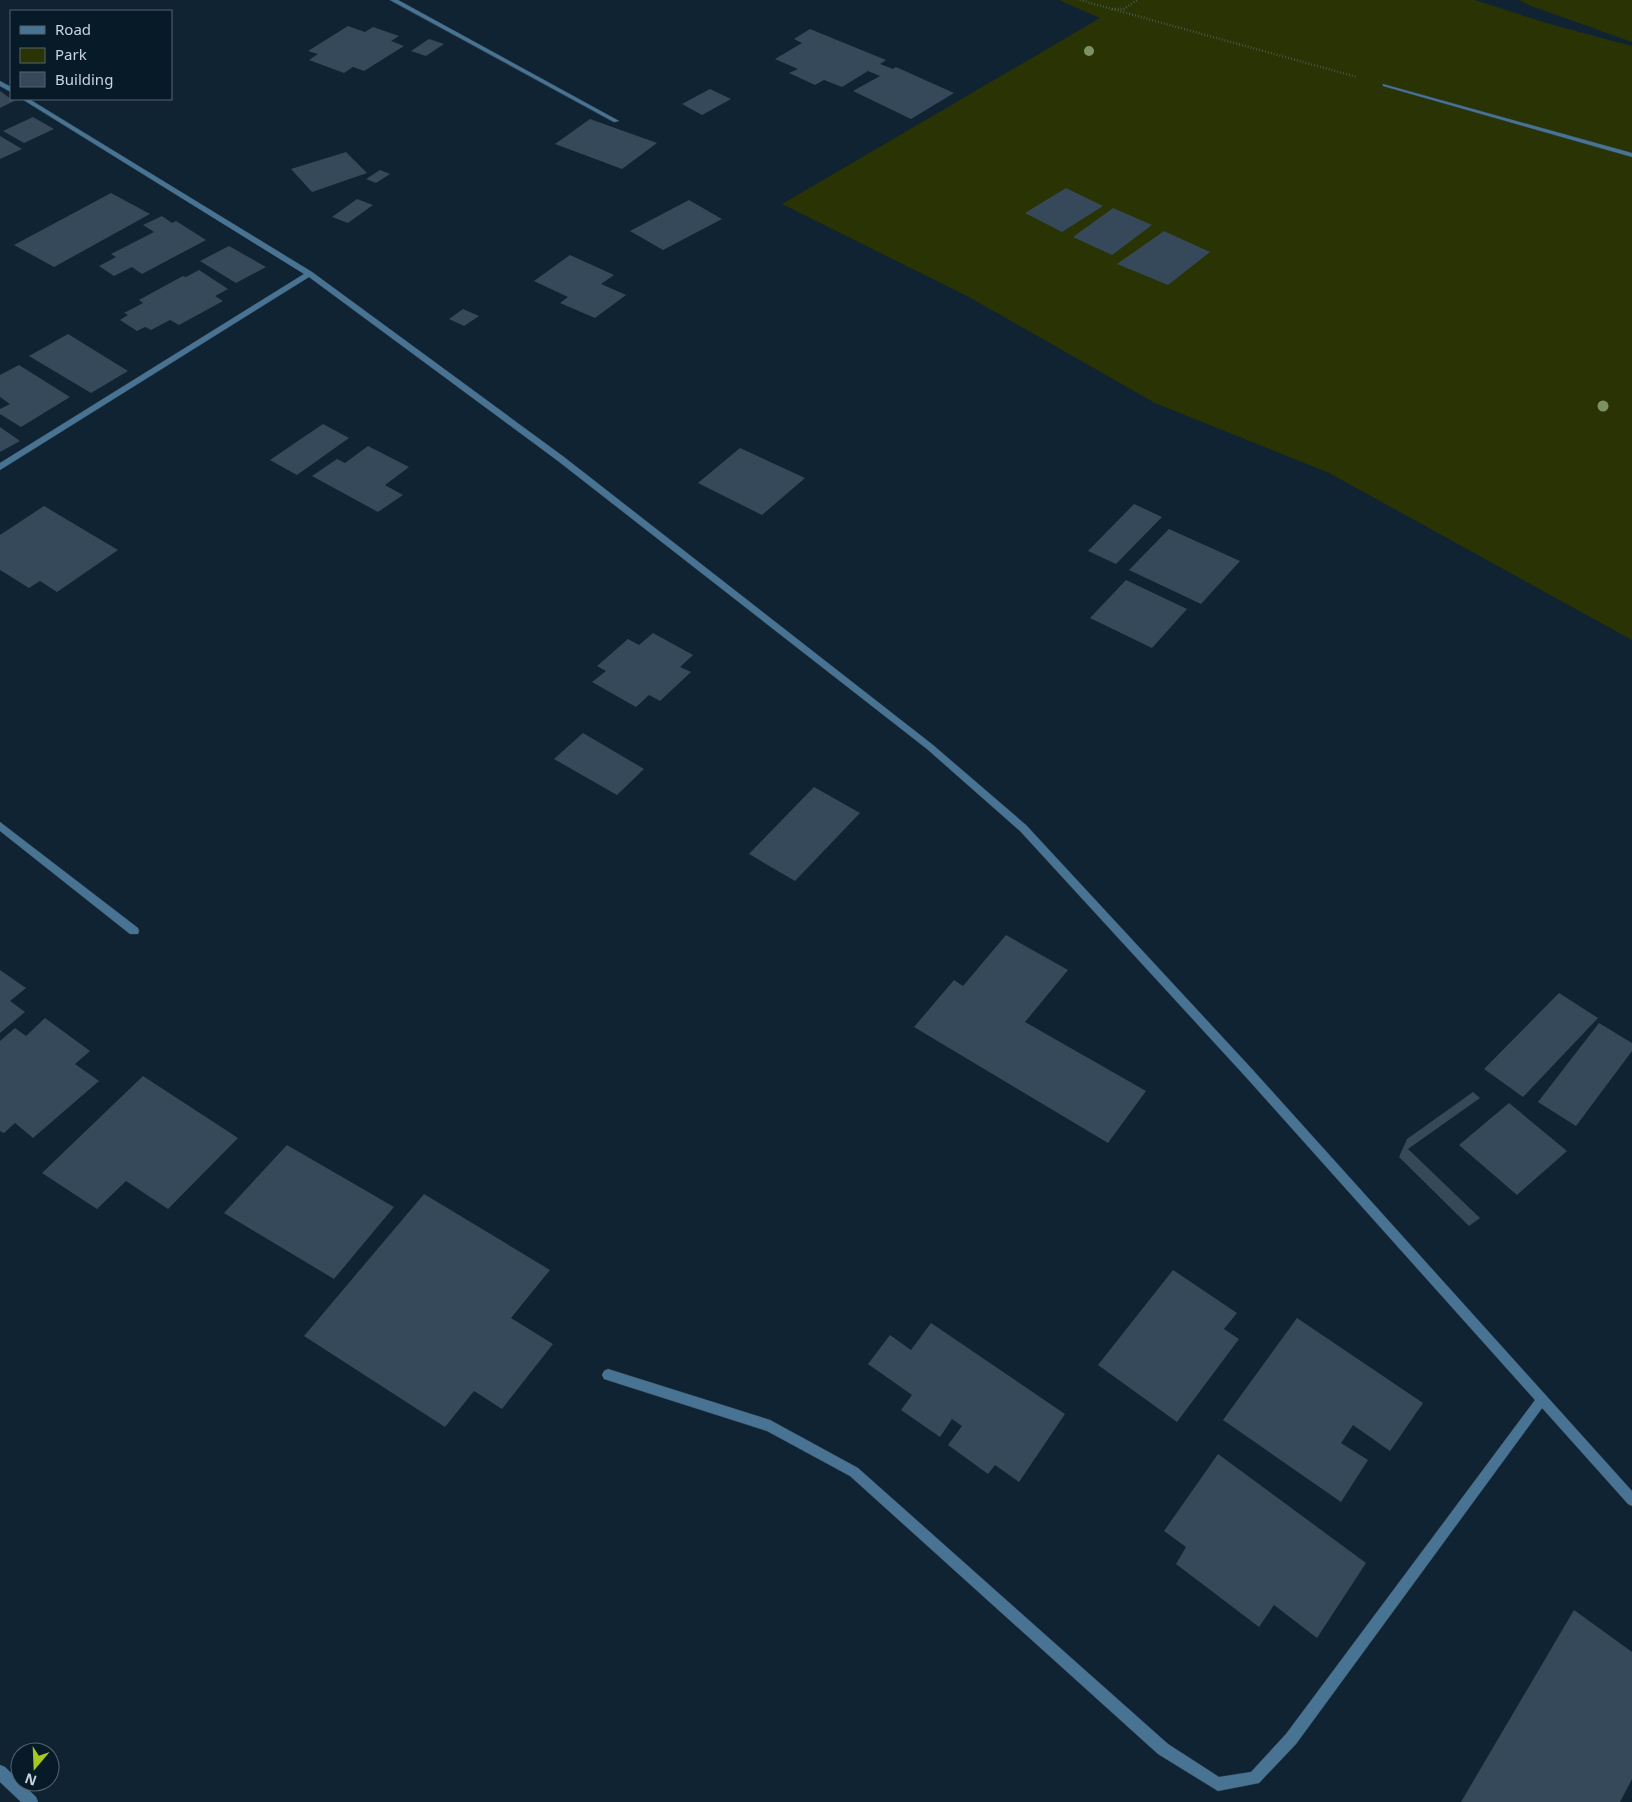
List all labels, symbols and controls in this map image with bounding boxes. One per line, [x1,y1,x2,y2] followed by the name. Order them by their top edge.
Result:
[10,10,172,100] legend
[55,19,91,39] text: Road
[55,44,87,64] text: Park
[55,69,113,89] text: Building
[10,1742,60,1792] north arrow
[22,1769,39,1791] text: N

